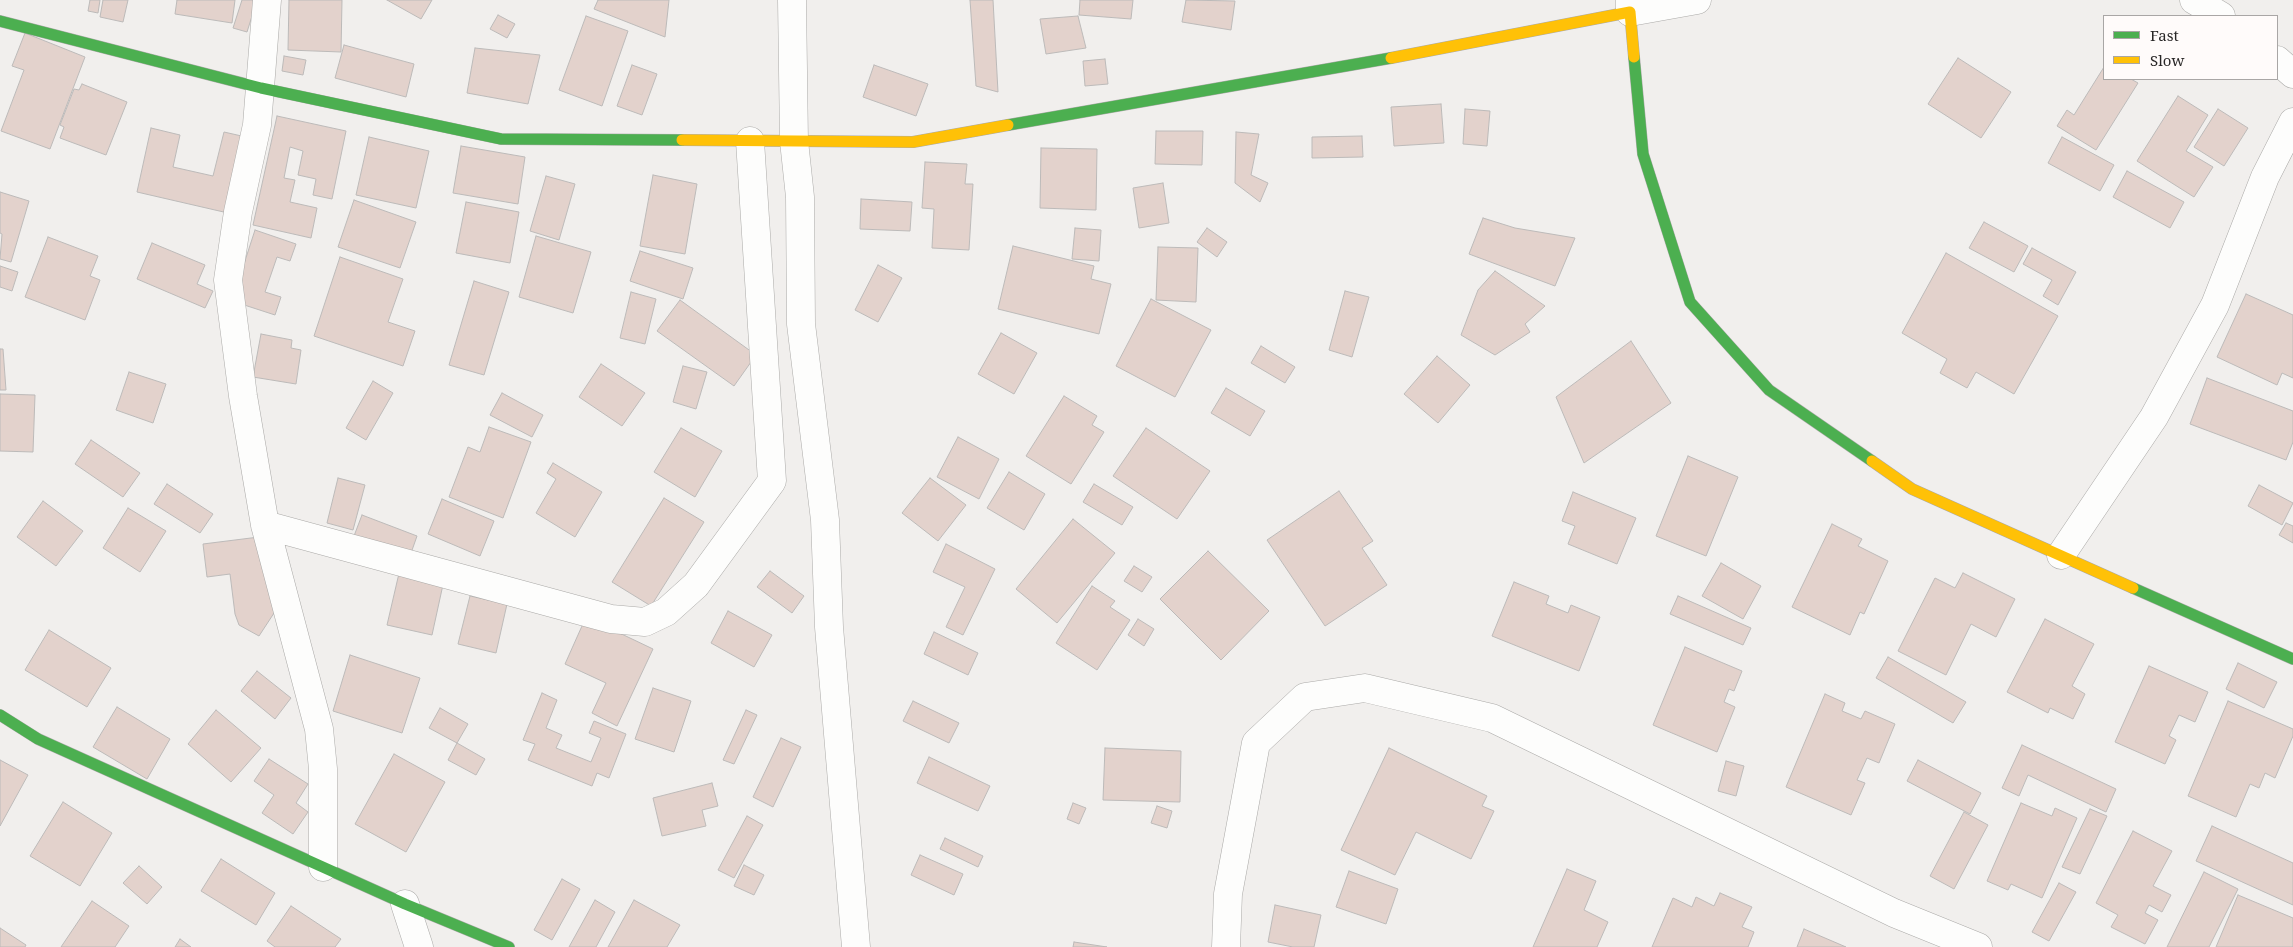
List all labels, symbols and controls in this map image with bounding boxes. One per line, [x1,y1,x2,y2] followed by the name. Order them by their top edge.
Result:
[2103,15,2278,80] legend
[2150,25,2179,45] text: Fast
[2150,50,2184,70] text: Slow

